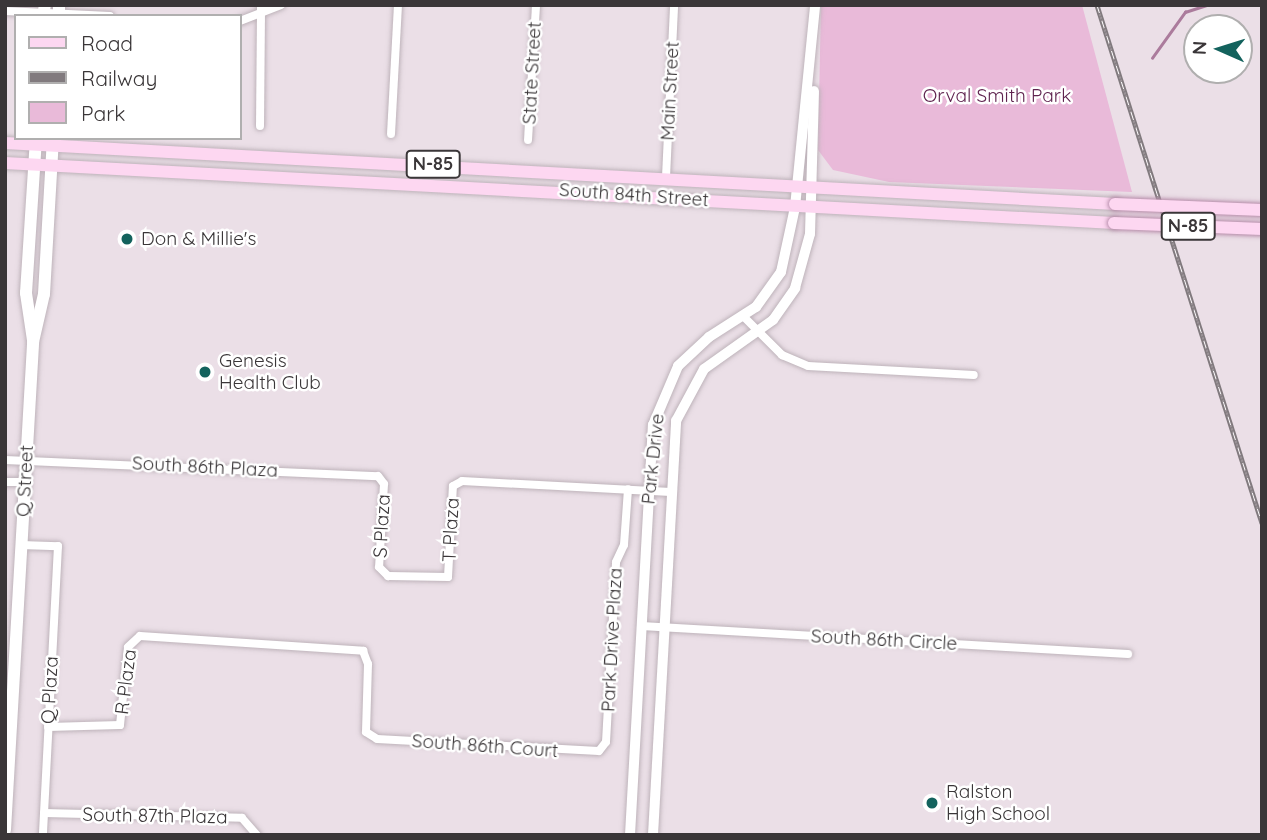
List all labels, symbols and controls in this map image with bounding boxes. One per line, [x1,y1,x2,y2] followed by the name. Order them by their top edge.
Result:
[14,14,242,140] legend
[1183,14,1253,84] north arrow
[518,21,546,125] street label: State Street
[81,30,133,56] text: Road
[1187,40,1211,56] text: N
[656,41,684,141] street label: Main Street
[81,65,157,91] text: Railway
[923,85,1071,107] park label: Orval Smith Park
[81,100,125,126] text: Park
[405,149,461,178] road number: N-85
[558,178,710,212] street label: South 84th Street
[1160,211,1216,240] road number: N-85
[141,228,256,250] place label: Don & Millie's
[119,231,135,247] marker: Don & Millie's
[219,350,321,394] place label: Genesis Health Club
[197,364,213,380] marker: Genesis Health Club
[637,412,669,506] street label: Park Drive
[12,445,38,517] street label: Q Street
[131,452,279,482] street label: South 86th Plaza
[369,494,395,558] street label: S Plaza
[438,497,464,563] street label: T Plaza
[597,567,627,713] street label: Park Drive Plaza
[810,625,958,655] street label: South 86th Circle
[111,648,141,716] street label: R Plaza
[37,656,63,724] street label: Q Plaza
[411,730,559,762] street label: South 86th Court
[946,781,1050,825] place label: Ralston High School
[924,795,940,811] marker: Ralston High School
[82,803,228,829] street label: South 87th Plaza

